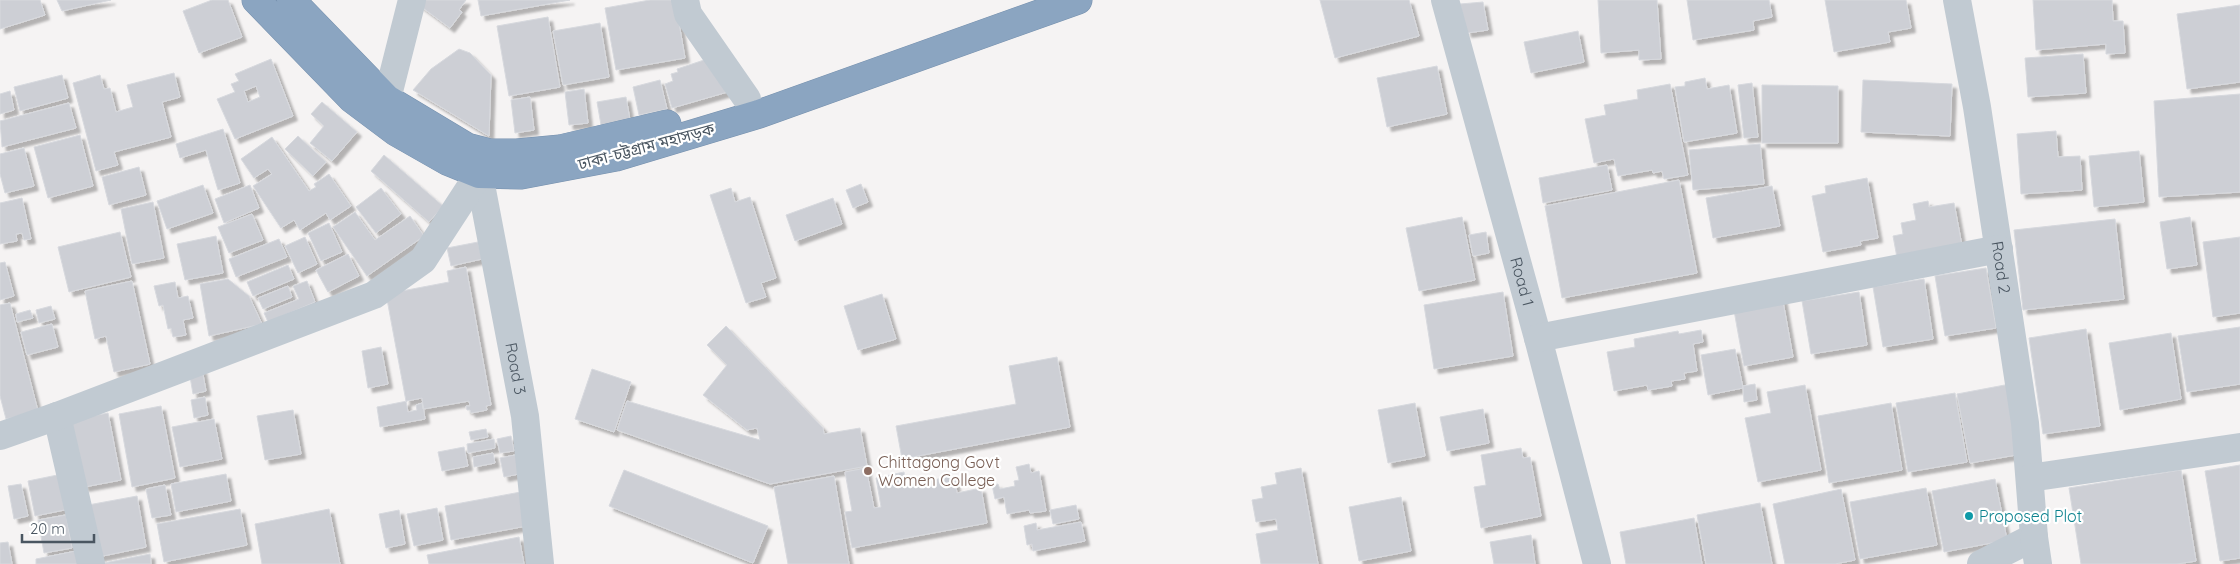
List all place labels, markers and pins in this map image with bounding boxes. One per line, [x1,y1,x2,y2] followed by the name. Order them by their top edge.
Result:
[878,452,1000,490] place label: Chittagong Govt Women College
[862,465,874,477] marker: Chittagong Govt Women College
[1979,506,2082,526] place label: Proposed Plot
[1963,510,1975,522] marker: Proposed Plot

